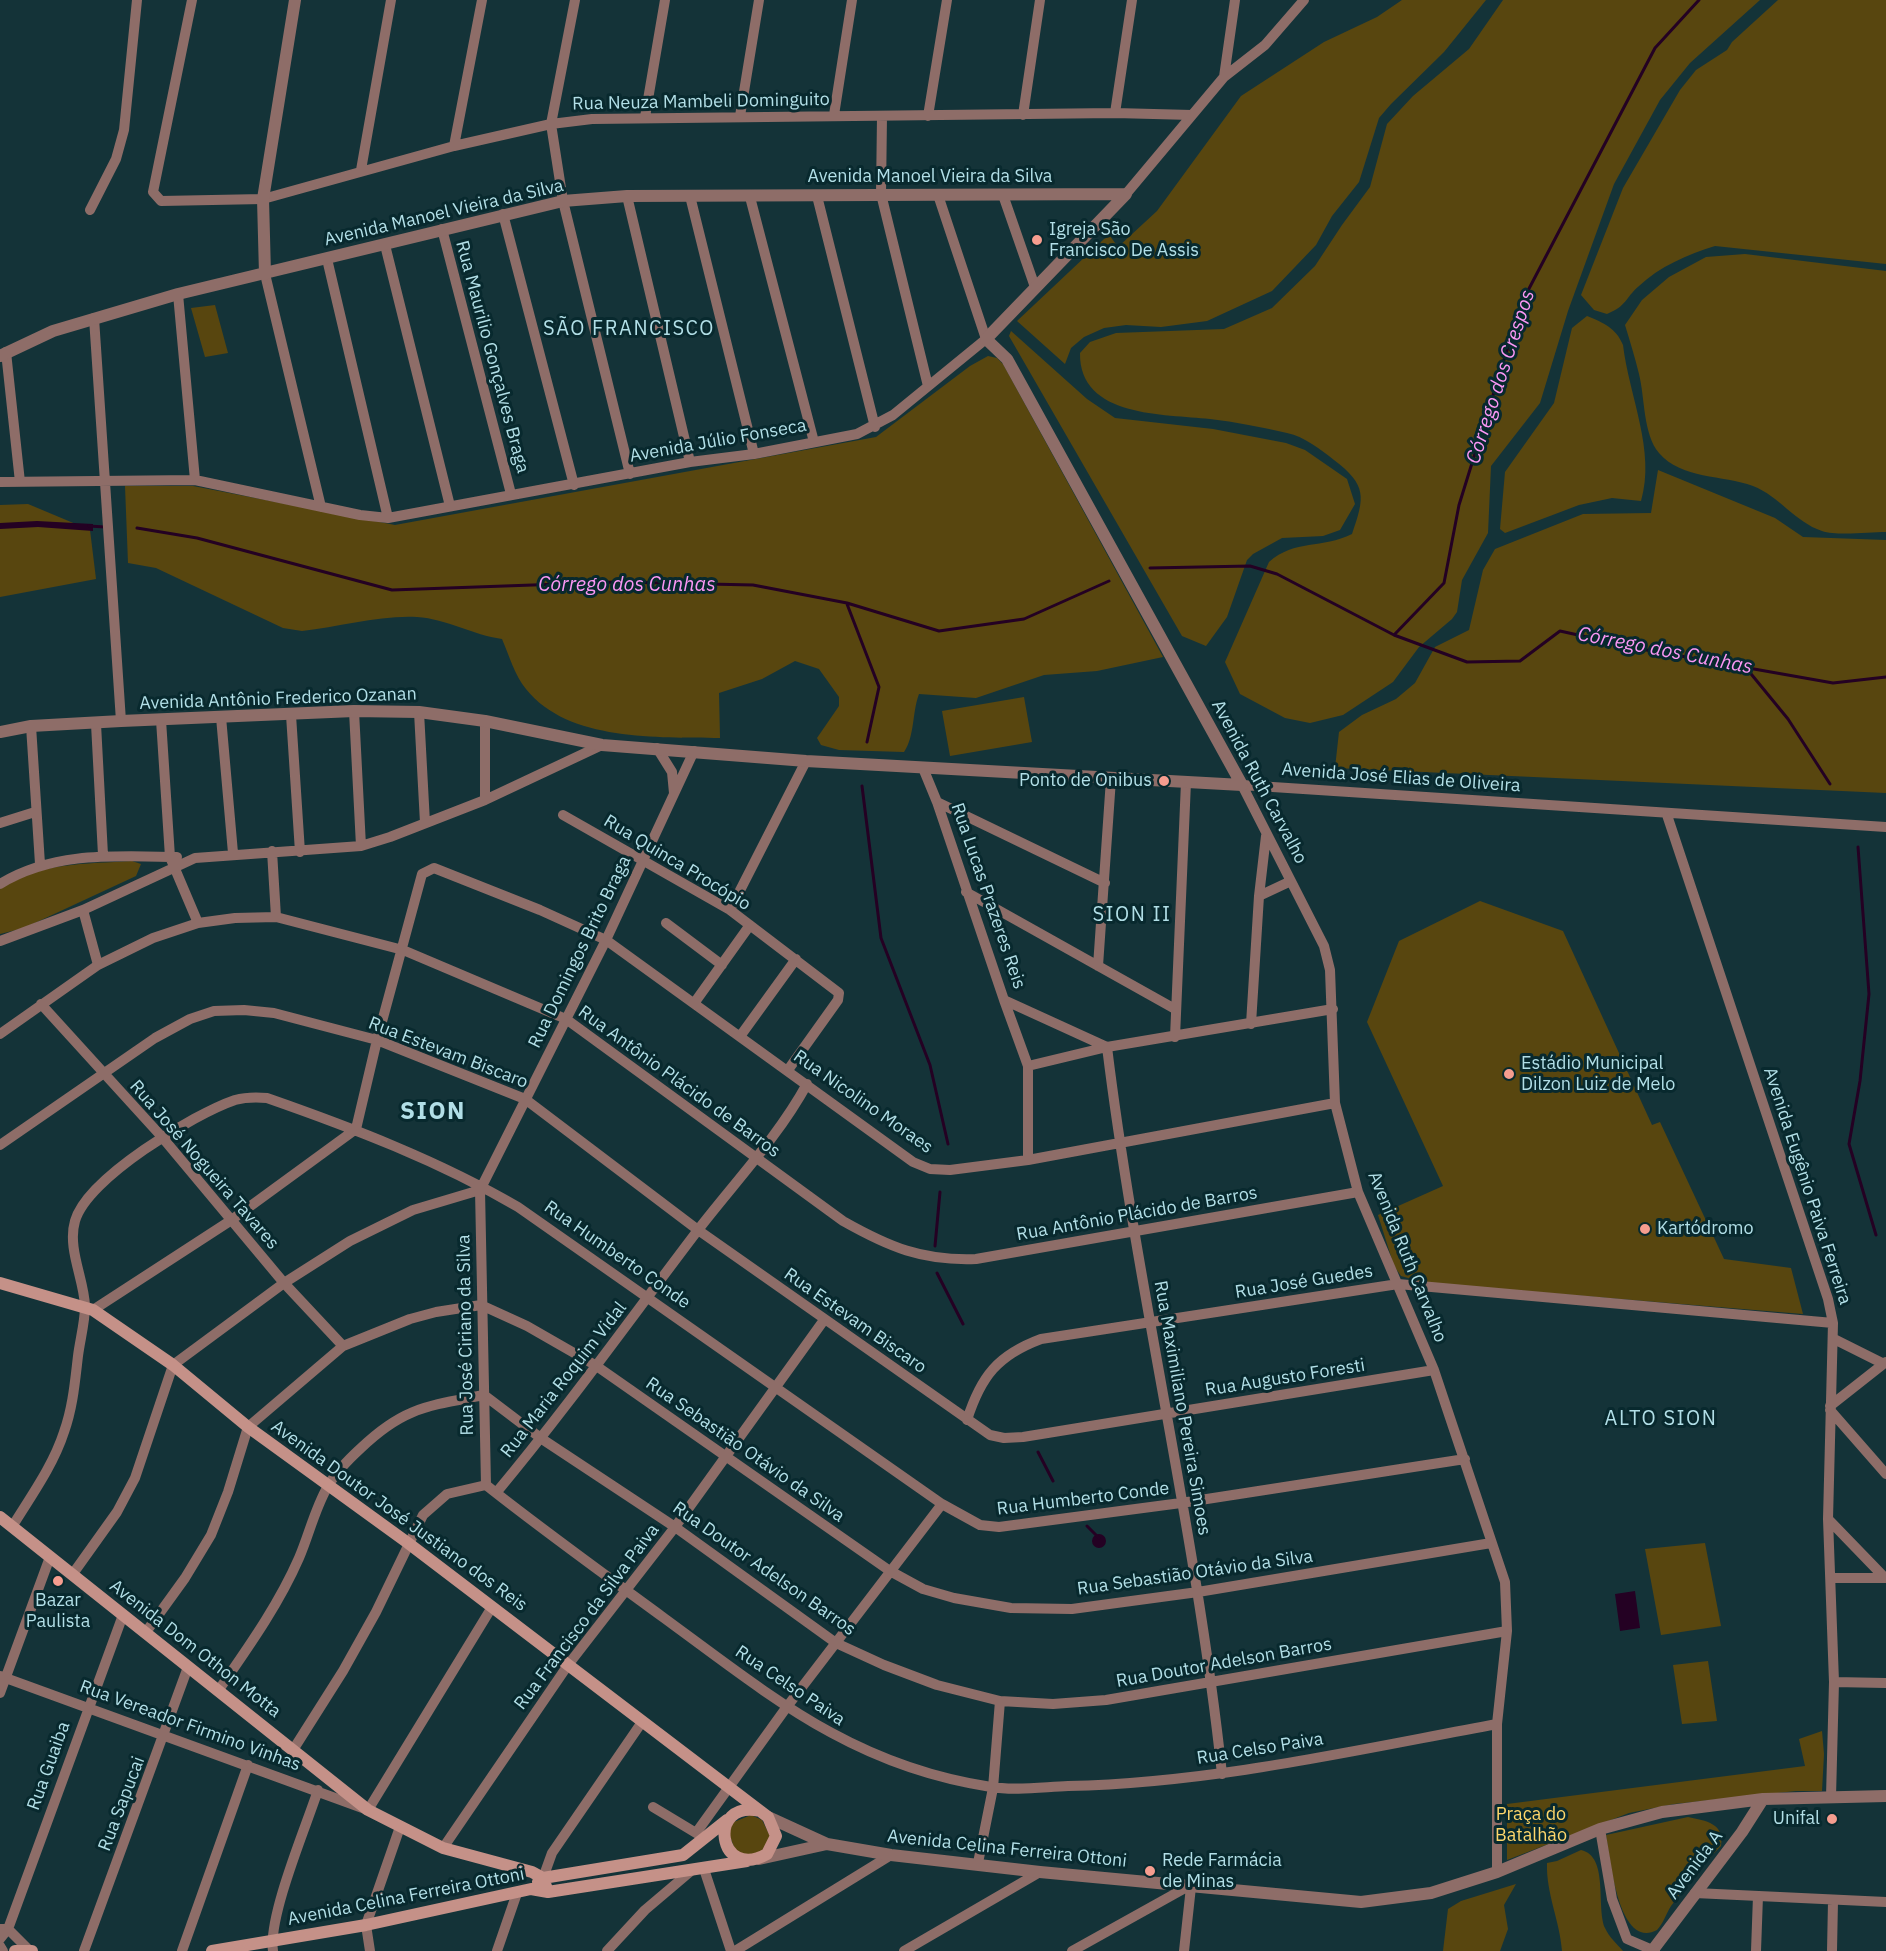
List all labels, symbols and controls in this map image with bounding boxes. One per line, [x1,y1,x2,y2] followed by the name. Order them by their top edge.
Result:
[572,89,830,115] street label: Rua Neuza Mambeli Dominguito
[808,166,1052,188] street label: Avenida Manoel Vieira da Silva
[322,175,566,251] street label: Avenida Manoel Vieira da Silva
[1049,219,1199,262] place label: Igreja São Francisco De Assis
[1030,233,1044,247] marker: Igreja São Francisco De Assis
[451,238,533,476] street label: Rua Maurilio Gonçalves Braga
[1462,287,1540,467] water label: Córrego dos Crespos
[543,317,715,341] district label: SÃO FRANCISCO
[628,415,808,467] street label: Avenida Júlio Fonseca
[538,573,716,597] water label: Córrego dos Cunhas
[1576,622,1754,680] water label: Córrego dos Cunhas
[139,683,417,715] street label: Avenida Antônio Frederico Ozanan
[1207,696,1311,868] street label: Avenida Ruth Carvalho
[1281,759,1521,797] street label: Avenida José Elias de Oliveira
[1019,770,1152,792] place label: Ponto de Onibus
[1157,774,1171,788] marker: Ponto de Onibus
[946,800,1030,992] street label: Rua Lucas Prazeres Reis
[600,811,754,915] street label: Rua Quinca Procópio
[524,852,636,1052] street label: Rua Domingos Brito Braga
[1092,903,1172,927] district label: SION II
[574,1001,784,1163] street label: Rua Antônio Plácido de Barros
[365,1013,531,1093] street label: Rua Estevam Biscaro
[789,1046,937,1158] street label: Rua Nicolino Moraes
[1521,1053,1675,1096] place label: Estádio Municipal Dilzon Luiz de Melo
[1758,1065,1856,1307] street label: Avenida Eugênio Paiva Ferreira
[1502,1067,1516,1081] marker: Estádio Municipal Dilzon Luiz de Melo
[125,1076,283,1254] street label: Rua José Nogueira Tavares
[400,1098,466,1126] district label: SION
[1363,1168,1451,1346] street label: Avenida Ruth Carvalho
[1015,1182,1259,1246] street label: Rua Antônio Plácido de Barros
[540,1196,694,1314] street label: Rua Humberto Conde
[1657,1218,1754,1240] place label: Kartódromo
[1638,1222,1652,1236] marker: Kartódromo
[453,1234,479,1436] street label: Rua José Ciriano da Silva
[1233,1260,1375,1304] street label: Rua José Guedes
[779,1264,931,1378] street label: Rua Estevam Biscaro
[1149,1279,1215,1537] street label: Rua Maximiliano Pereira Simoes
[496,1298,632,1462] street label: Rua Maria Roquim Vidal
[1203,1355,1367,1401] street label: Rua Augusto Foresti
[641,1373,849,1527] street label: Rua Sebastião Otávio da Silva
[1605,1407,1717,1431] district label: ALTO SION
[267,1416,531,1616] street label: Avenida Doutor José Justiano dos Reis
[996,1478,1170,1520] street label: Rua Humberto Conde
[668,1497,860,1641] street label: Rua Doutor Adelson Barros
[510,1520,664,1714] street label: Rua Francisco da Silva Paiva
[1076,1546,1314,1600] street label: Rua Sebastião Otávio da Silva
[51,1574,65,1588] marker: Bazar Paulista
[105,1575,285,1723] street label: Avenida Dom Othon Motta
[26,1590,90,1632] place label: Bazar Paulista
[1114,1633,1334,1693] street label: Rua Doutor Adelson Barros
[731,1641,849,1731] street label: Rua Celso Paiva
[77,1676,303,1776] street label: Rua Vereador Firmino Vinhas
[23,1719,75,1813] street label: Rua Guaiba
[1195,1728,1325,1770] street label: Rua Celso Paiva
[94,1754,150,1854] street label: Rua Sapucai
[1495,1804,1567,1846] park label: Praça do Batalhão
[1773,1808,1820,1830] place label: Unifal
[1825,1812,1839,1826] marker: Unifal
[886,1826,1128,1872] street label: Avenida Celina Ferreira Ottoni
[1662,1826,1728,1904] street label: Avenida A
[1162,1850,1282,1892] place label: Rede Farmácia de Minas
[286,1863,526,1931] street label: Avenida Celina Ferreira Ottoni
[1143,1864,1157,1878] marker: Rede Farmácia de Minas

